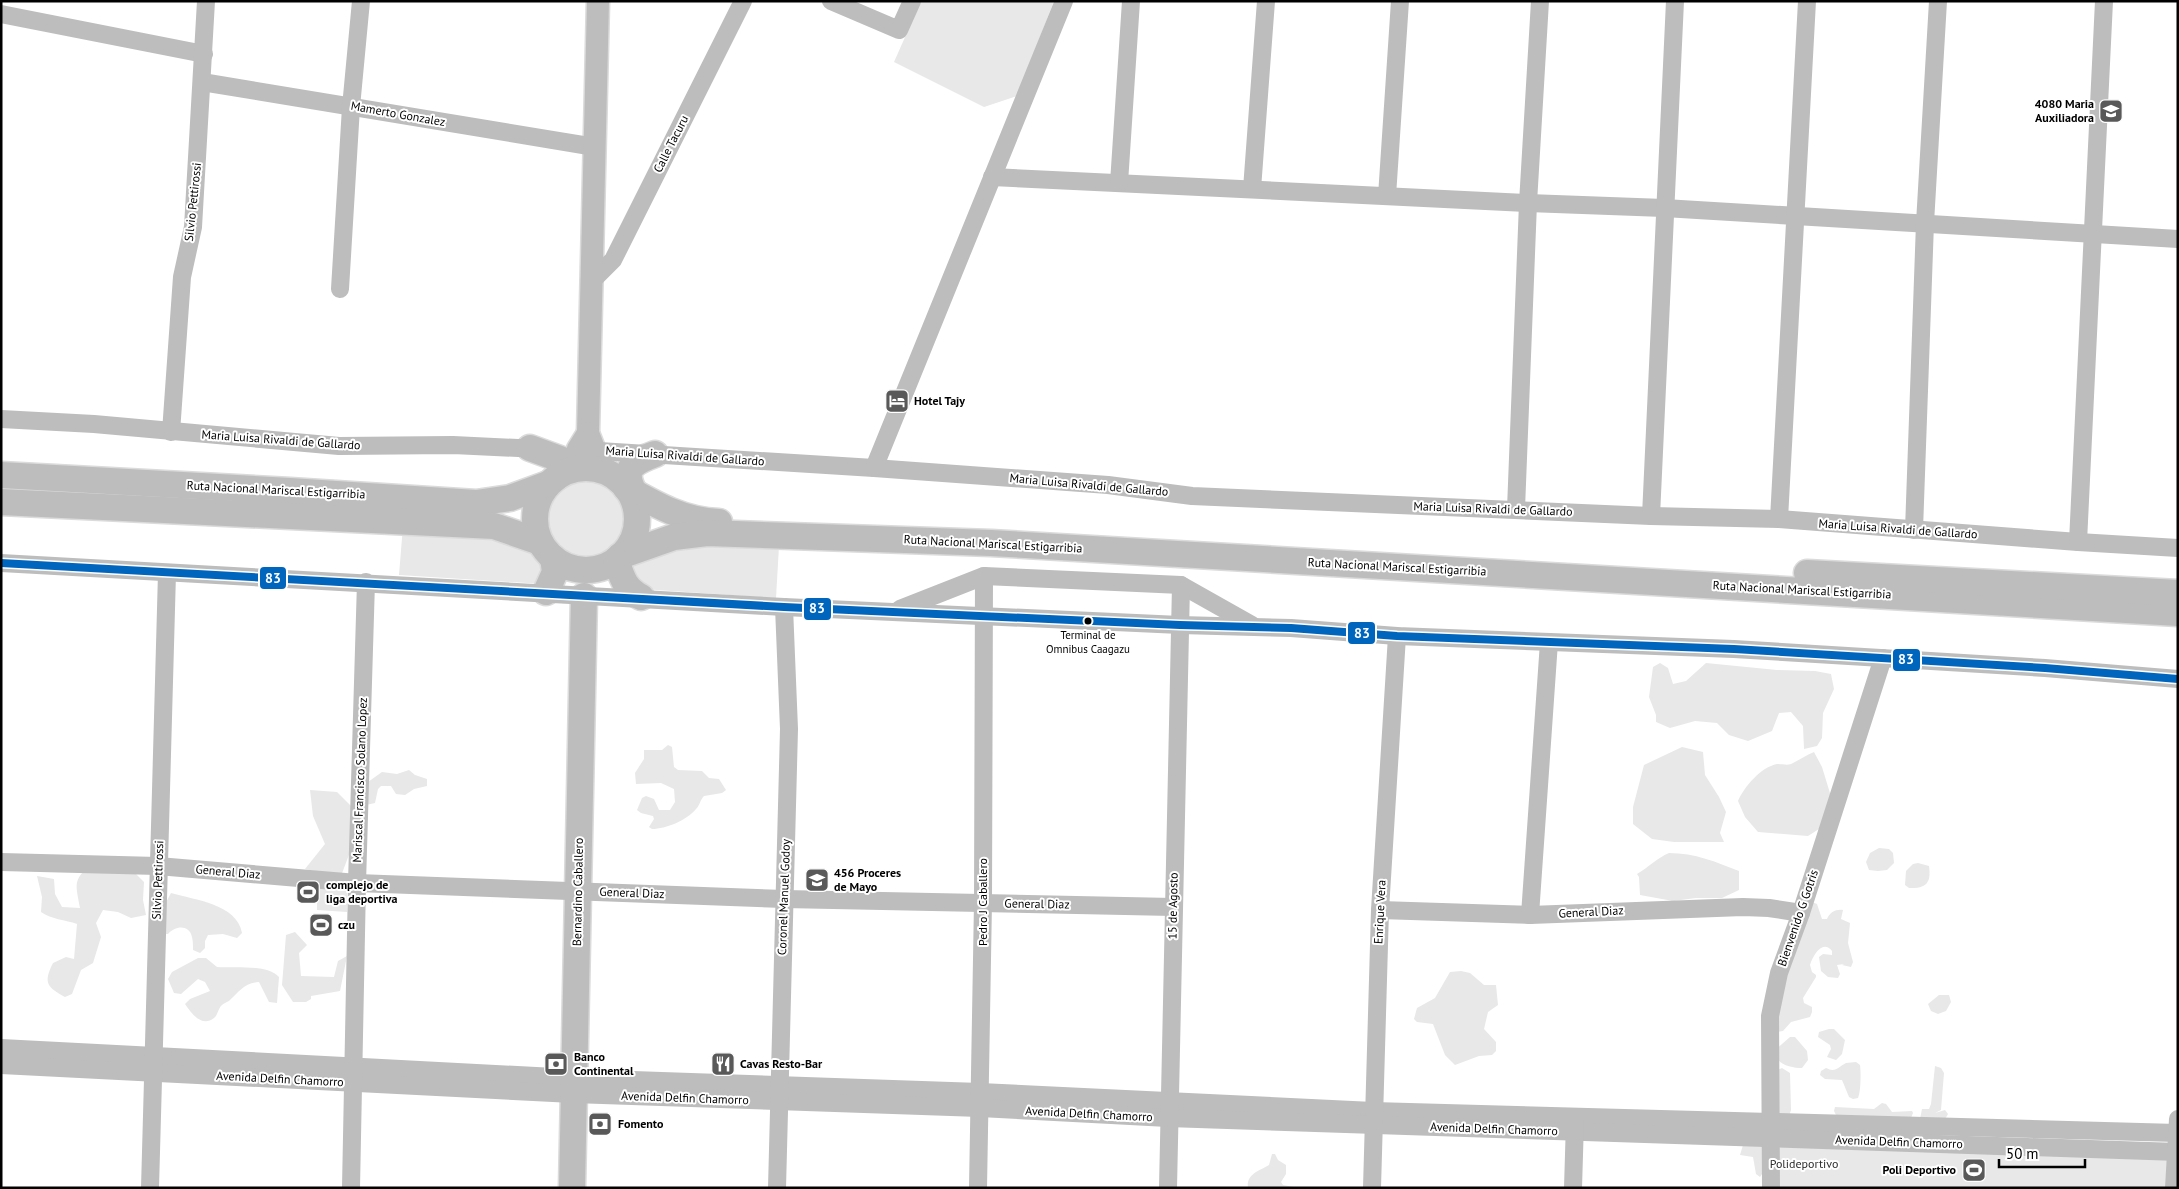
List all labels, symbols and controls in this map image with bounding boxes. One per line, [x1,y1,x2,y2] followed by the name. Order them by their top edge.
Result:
[2035,96,2094,125] place label: 4080 Maria Auxiliadora
[350,98,447,129] street label: Mamerto Gonzalez
[2098,98,2124,124] school or university icon: 4080 Maria Auxiliadora
[650,113,691,175] street label: Calle Tacuru
[181,162,204,242] street label: Silvio Pettirossi
[884,388,910,414] hotel icon: Hotel Tajy
[914,393,965,408] place label: Hotel Tajy
[201,426,361,453] street label: Maria Luisa Rivaldi de Gallardo
[605,442,765,469] street label: Maria Luisa Rivaldi de Gallardo
[1009,470,1169,499] street label: Maria Luisa Rivaldi de Gallardo
[186,477,366,502] street label: Ruta Nacional Mariscal Estigarribia
[1413,498,1573,519] street label: Maria Luisa Rivaldi de Gallardo
[1818,515,1978,542] street label: Maria Luisa Rivaldi de Gallardo
[903,531,1083,556] street label: Ruta Nacional Mariscal Estigarribia
[1307,554,1487,579] street label: Ruta Nacional Mariscal Estigarribia
[259,566,287,590] line badge: 83
[265,569,281,587] text: 83
[1712,577,1892,602] street label: Ruta Nacional Mariscal Estigarribia
[803,597,832,621] line badge: 83
[809,599,825,617] text: 83
[1083,616,1093,626] marker: Terminal de Omnibus Caagazu
[1347,621,1376,645] line badge: 83
[1354,624,1370,642] text: 83
[1046,628,1130,656] place label: Terminal de Omnibus Caagazu
[1892,648,1921,672] line badge: 83
[1898,650,1914,668] text: 83
[349,697,370,863] street label: Mariscal Francisco Solano Lopez
[569,838,586,946] street label: Bernardino Caballero
[774,838,793,955] street label: Coronel Manuel Godoy
[149,840,166,920] street label: Silvio Pettirossi
[975,858,990,946] street label: Pedro J Caballero
[195,861,261,882] street label: General Diaz
[834,865,901,894] place label: 456 Proceres de Mayo
[804,867,830,893] school or university icon: 456 Proceres de Mayo
[1774,868,1821,968] street label: Bienvenido G Gotris
[1164,872,1181,940] street label: 15 de Agosto
[326,877,397,906] place label: complejo de liga deportiva
[295,879,321,905] sports icon: complejo de liga deportiva
[1370,879,1389,945] street label: Enrique Vera
[599,884,665,901] street label: General Diaz
[1004,895,1070,912] street label: General Diaz
[1558,902,1624,921] street label: General Diaz
[308,912,334,938] sports icon: czu
[338,917,355,932] place label: czu
[574,1049,634,1078] place label: Banco Continental
[543,1051,569,1077] bank icon: Banco Continental
[710,1051,736,1077] restaurant icon: Cavas Resto-Bar
[740,1056,823,1071] place label: Cavas Resto-Bar
[216,1068,344,1089] street label: Avenida Delfin Chamorro
[621,1088,749,1107] street label: Avenida Delfin Chamorro
[1025,1103,1153,1124] street label: Avenida Delfin Chamorro
[587,1111,613,1137] bank icon: Fomento
[618,1116,664,1131] place label: Fomento
[1430,1119,1558,1138] street label: Avenida Delfin Chamorro
[1835,1132,1963,1151] street label: Avenida Delfin Chamorro
[1999,1136,2085,1168] scale bar
[2006,1144,2039,1163] text: 50 m
[1770,1156,1838,1171] park label: Polideportivo
[1961,1157,1987,1183] sports icon: Poli Deportivo
[1882,1162,1957,1177] place label: Poli Deportivo

